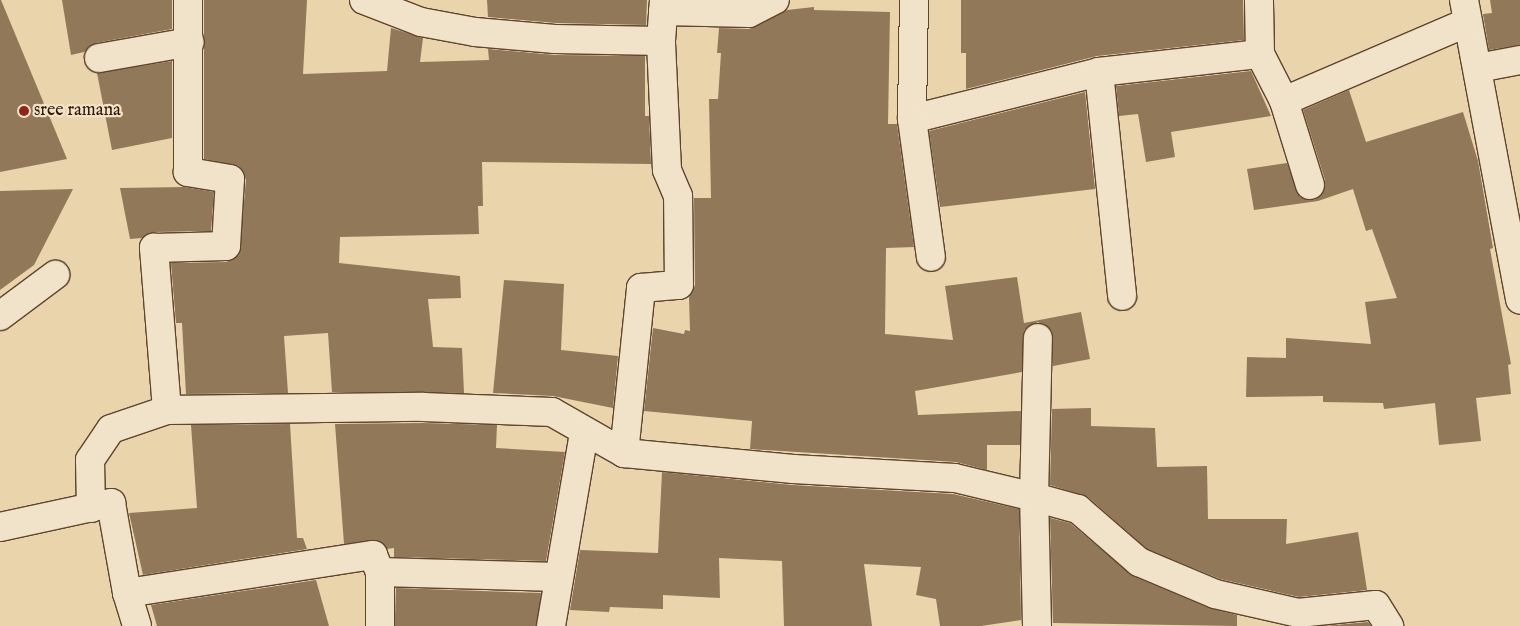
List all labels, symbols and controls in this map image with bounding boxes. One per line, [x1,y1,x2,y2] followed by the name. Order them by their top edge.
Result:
[34,100,121,122] place label: sree ramana
[18,105,30,117] marker: sree ramana

